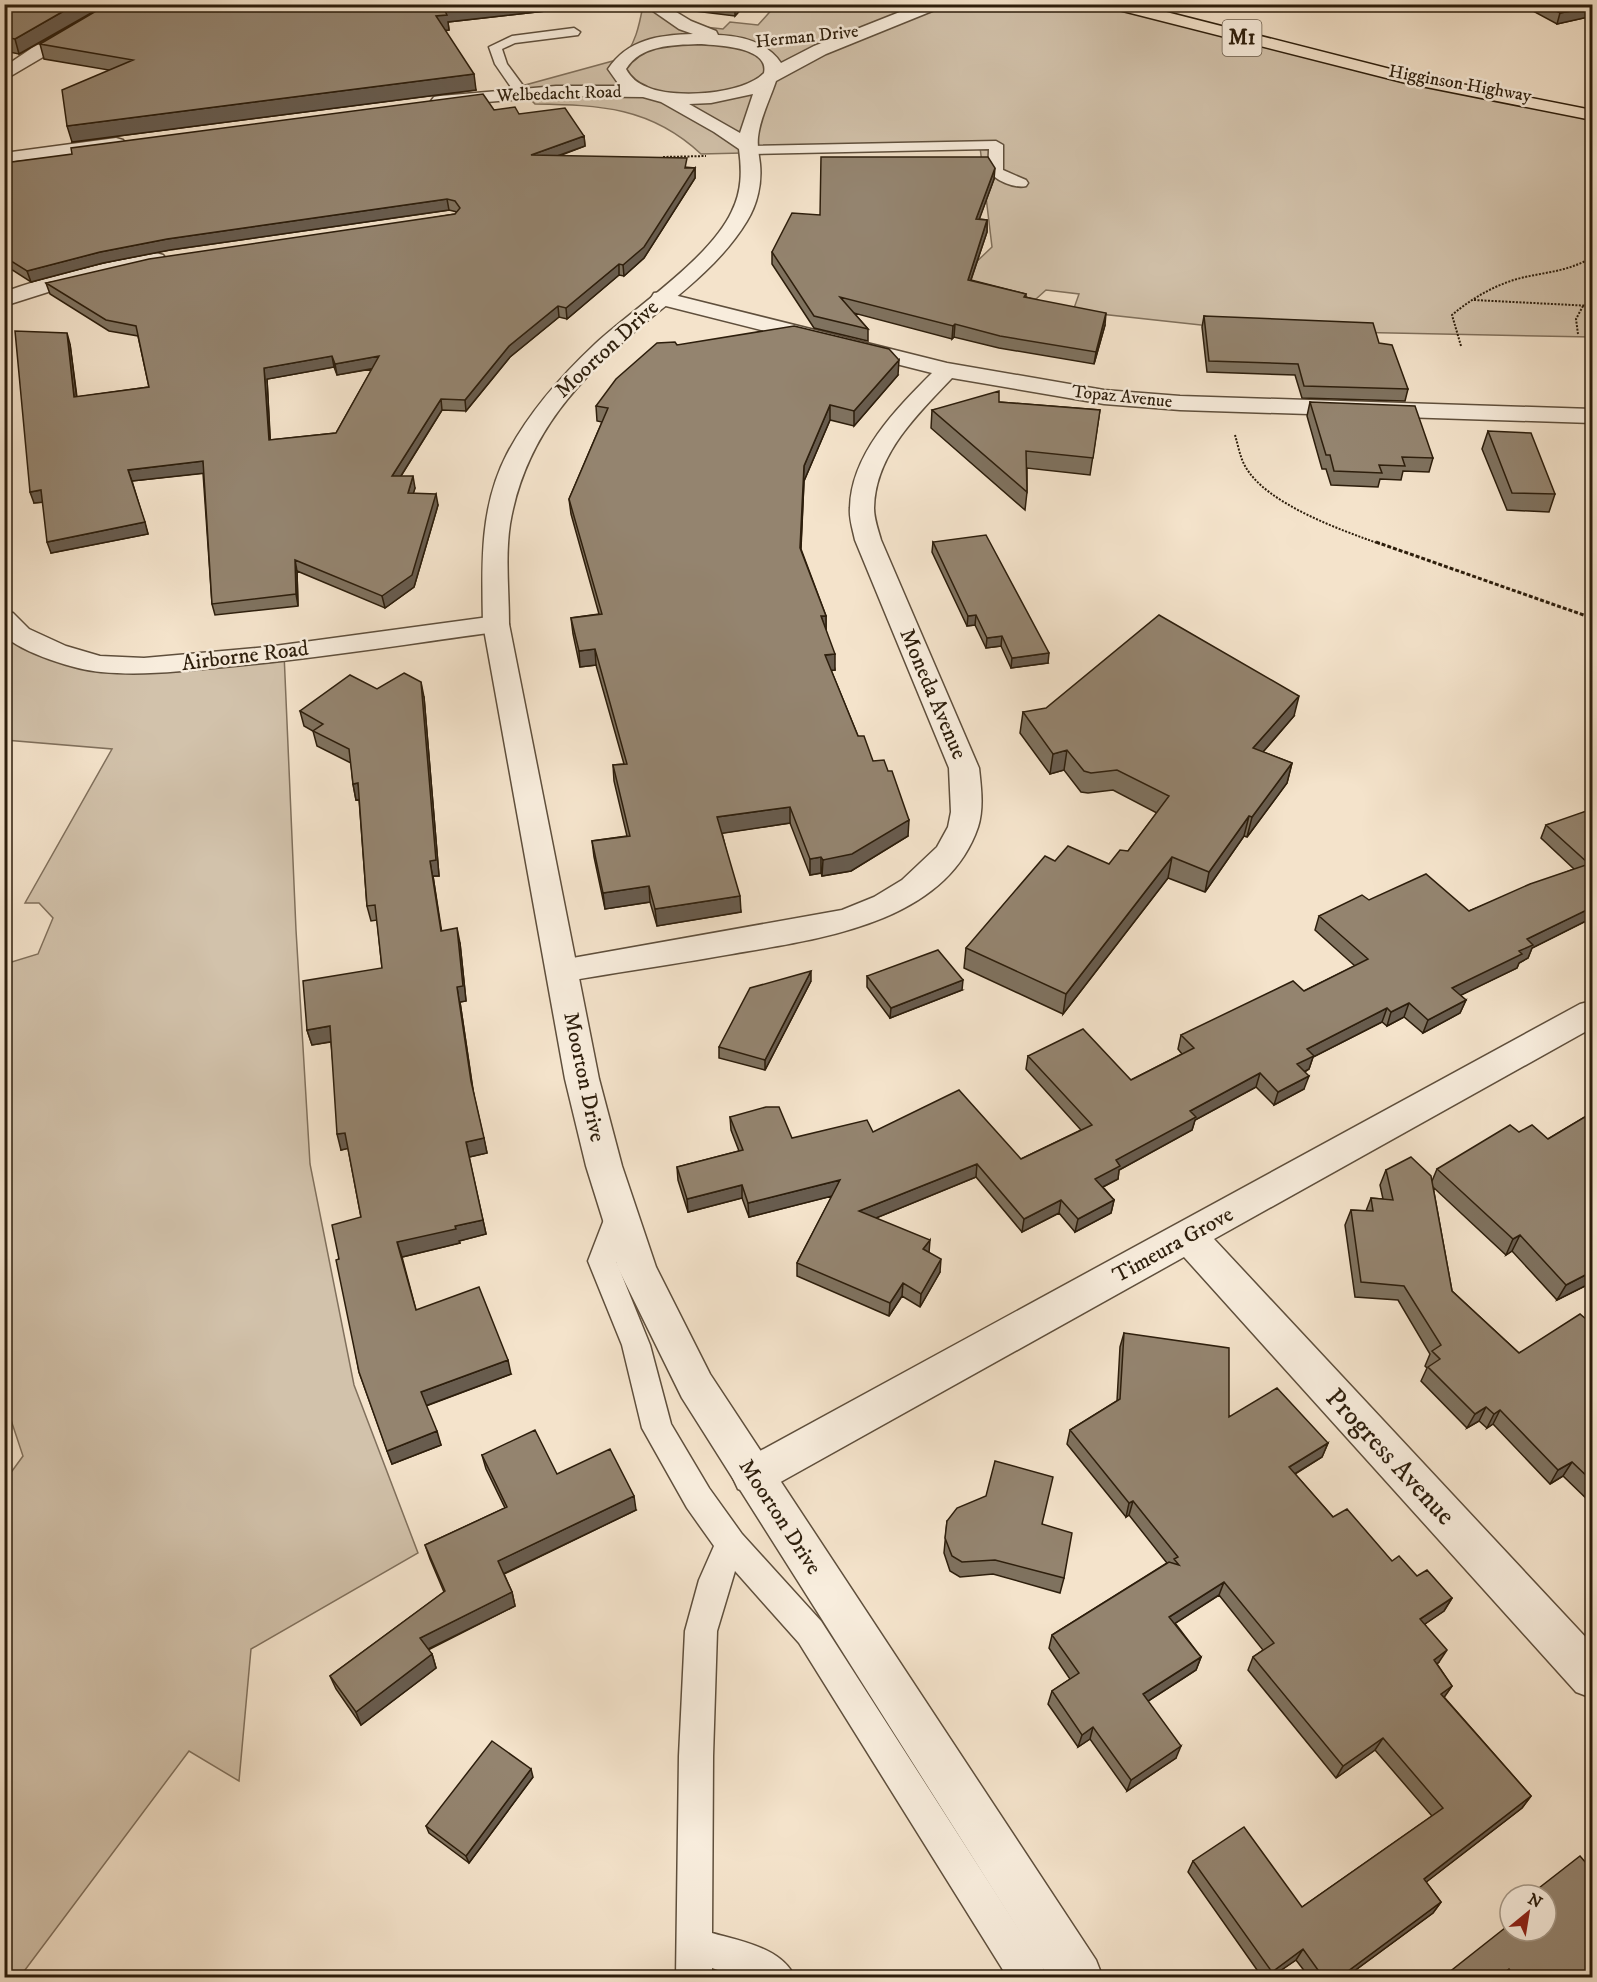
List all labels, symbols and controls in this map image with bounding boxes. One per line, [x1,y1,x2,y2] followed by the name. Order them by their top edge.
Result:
[1222,20,1262,56] road number: M1
[754,21,860,53] street label: Herman Drive
[1387,61,1534,107] street label: Higginson Highway
[495,81,622,107] street label: Welbedacht Road
[549,294,665,404] street label: Moorton Drive
[1071,381,1173,413] street label: Topaz Avenue
[893,625,973,763] street label: Moneda Avenue
[180,635,310,677] street label: Airborne Road
[557,1010,611,1144] street label: Moorton Drive
[1108,1201,1238,1289] street label: Timeura Grove
[1318,1381,1462,1533] street label: Progress Avenue
[733,1454,827,1580] street label: Moorton Drive
[1498,1883,1558,1943] north arrow
[1524,1889,1546,1913] text: N

